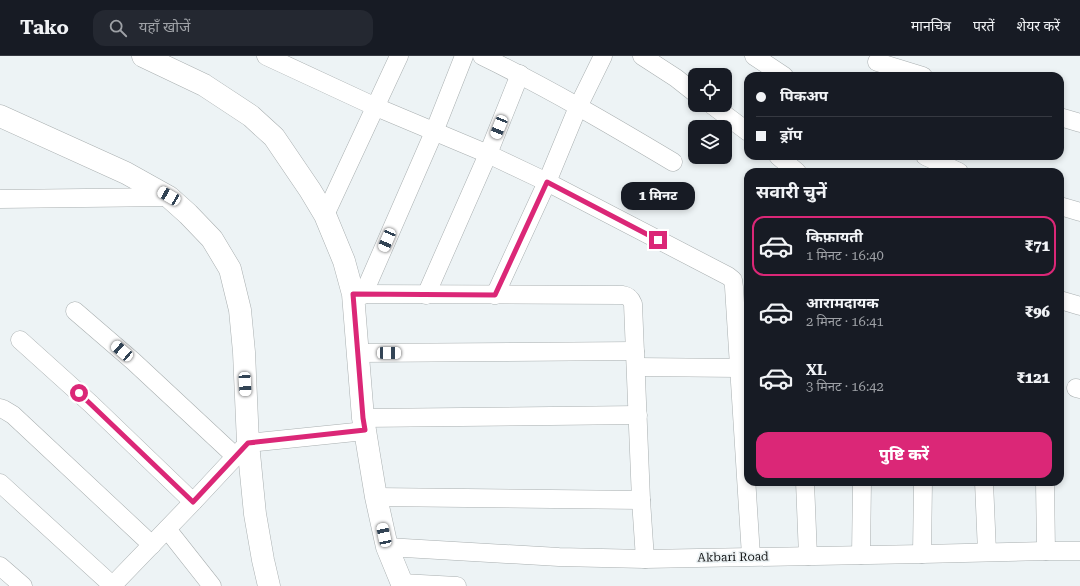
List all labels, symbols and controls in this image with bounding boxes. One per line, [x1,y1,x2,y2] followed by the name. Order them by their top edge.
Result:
[93,10,373,46] search box
[20,16,69,39] text: Tako
[107,17,129,39] icon: search
[139,18,190,36] text: यहाँ खोजें
[911,18,951,34] text: मानचित्र
[973,18,995,34] text: परतें
[1017,18,1060,34] text: शेयर करें
[688,68,732,164] map controls
[688,68,732,112] button: locate
[780,87,828,105] text: पिकअप
[489,114,509,140] car
[688,120,732,164] button: layers
[780,126,802,144] text: ड्रॉप
[756,181,827,202] text: सवारी चुनें
[621,182,695,210] callout: 1 मिनट
[156,185,182,207] car
[639,188,677,203] text: 1 मिनट
[377,227,397,253] car
[758,228,794,264] icon: car
[806,228,863,246] text: किफ़ायती
[649,231,667,249] route end
[1025,237,1050,255] text: ₹71
[806,248,884,263] text: 1 मिनट · 16:40
[758,294,794,330] icon: car
[806,294,879,312] text: आरामदायक
[1025,303,1050,321] text: ₹96
[806,314,884,329] text: 2 मिनट · 16:41
[109,339,135,363] car
[377,347,401,359] car
[758,360,794,396] icon: car
[806,361,827,379] text: XL
[1016,369,1050,387] text: ₹121
[238,372,252,396] car
[806,379,884,394] text: 3 मिनट · 16:42
[70,384,88,402] route start
[756,432,1052,478] button: पुष्टि करें
[376,522,392,548] car
[697,549,769,565] street label: Akbari Road

